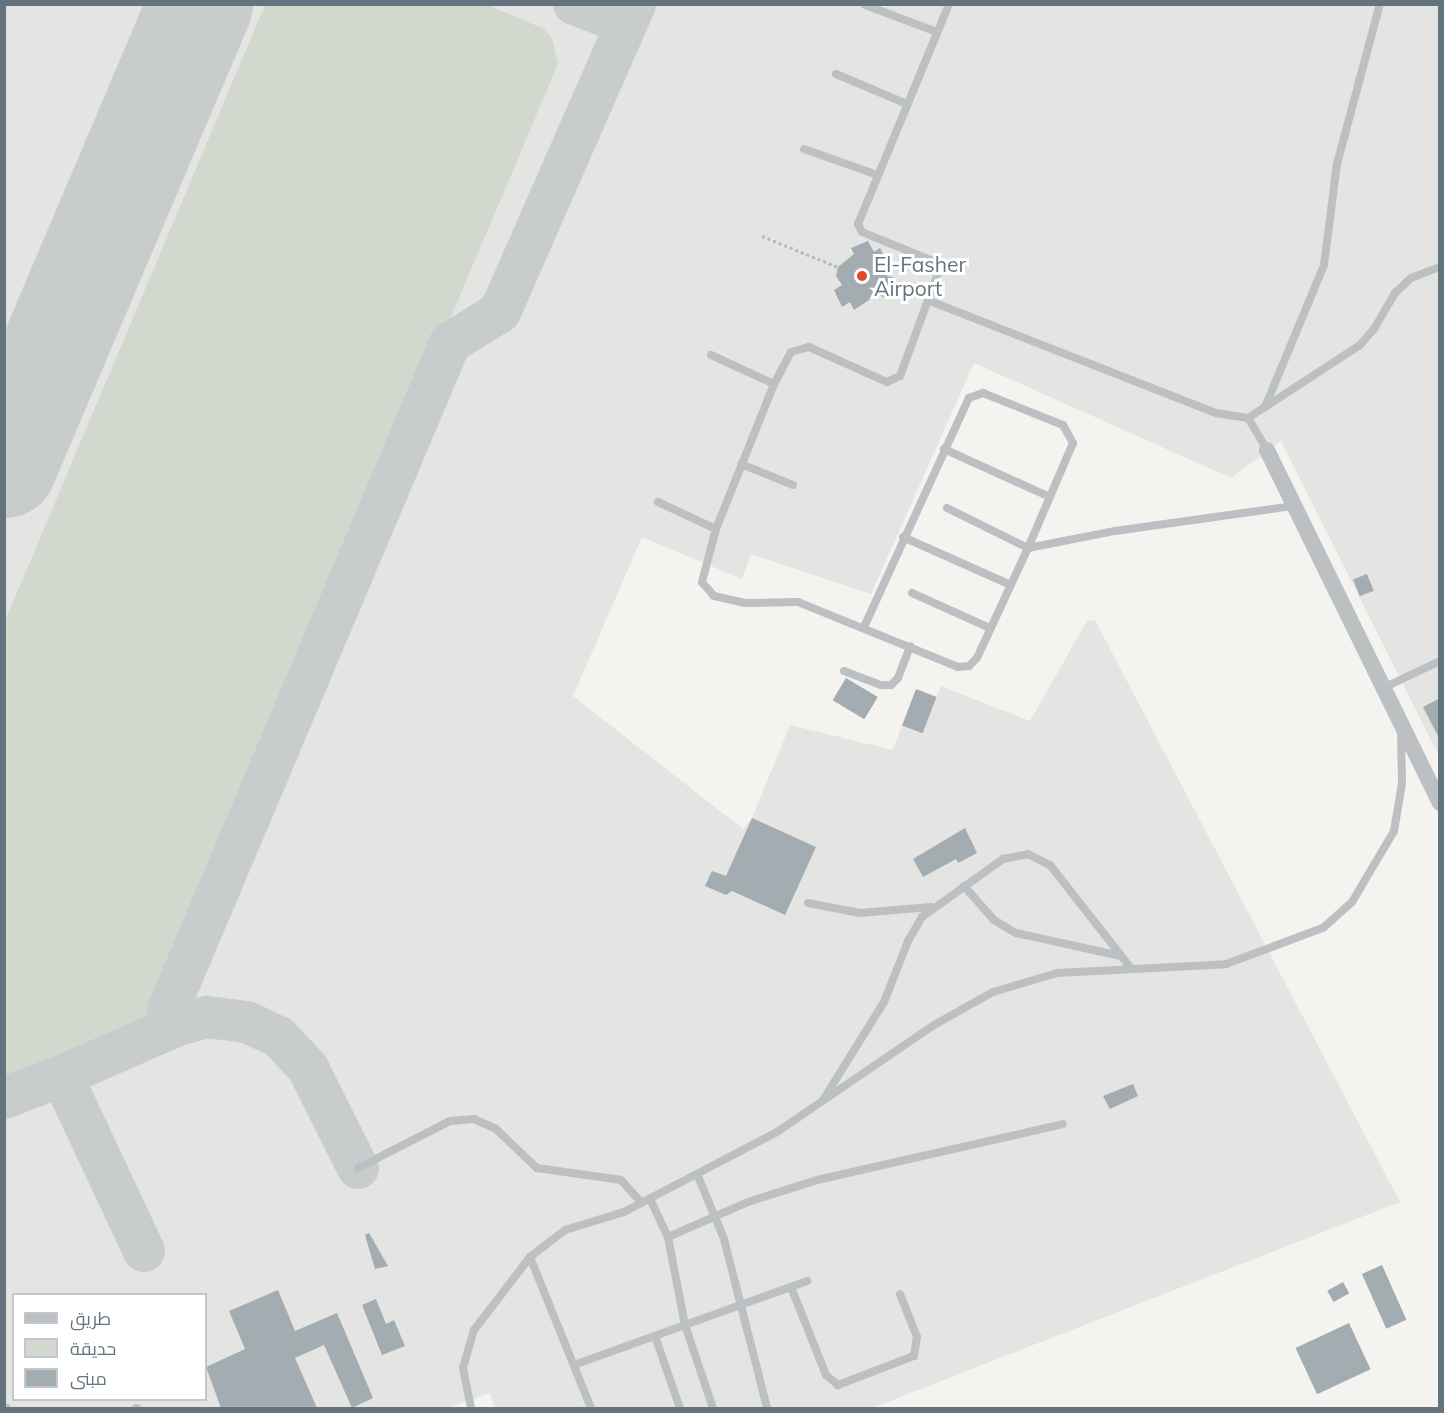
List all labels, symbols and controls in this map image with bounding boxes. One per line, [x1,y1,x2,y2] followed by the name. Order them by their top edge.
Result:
[874,251,966,301] place label: El-Fasher Airport
[855,269,869,283] marker: El-Fasher Airport
[12,1293,207,1401] legend
[70,1307,111,1330] text: طريق
[70,1337,116,1360] text: حديقة
[70,1367,107,1390] text: مبنى

